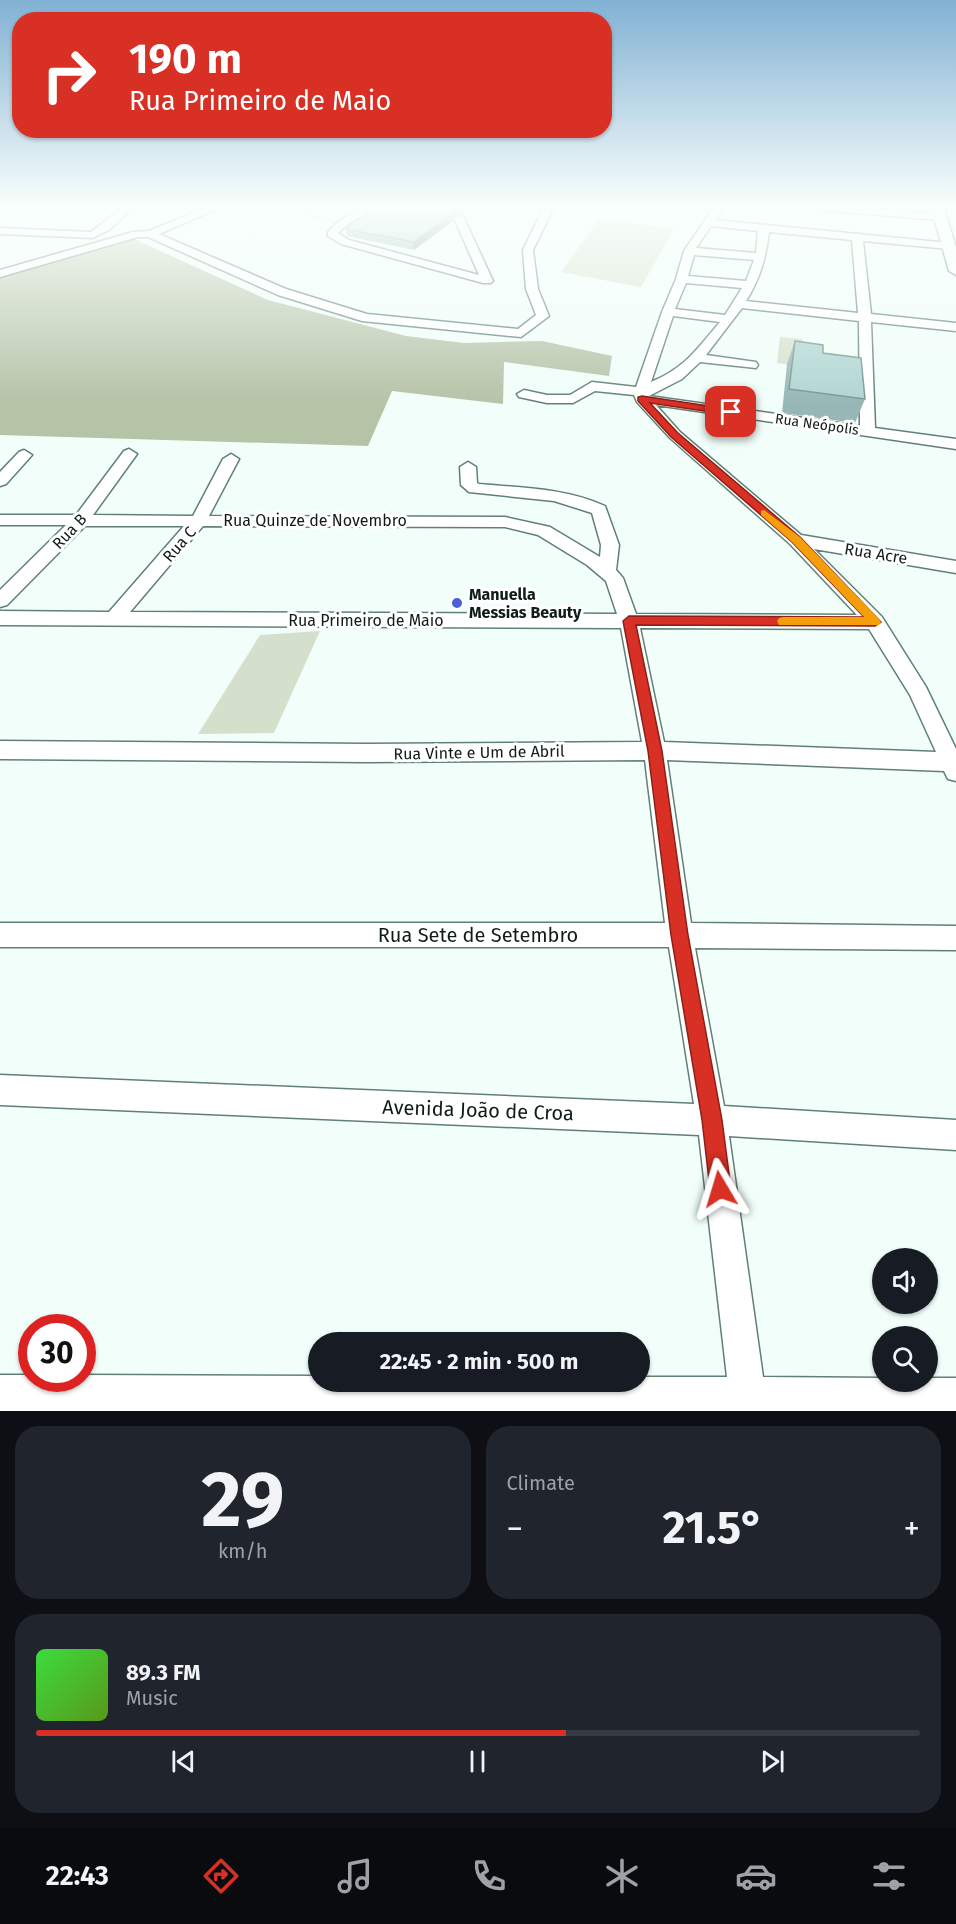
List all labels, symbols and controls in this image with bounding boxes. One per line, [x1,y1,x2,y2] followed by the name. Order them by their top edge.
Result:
[129,34,242,84] text: 190 m
[30,36,108,114] icon: right
[129,85,391,117] text: Rua Primeiro de Maio
[705,386,756,437] pin
[714,395,747,428] icon: arrive
[774,410,860,439] street label: Rua Neópolis
[48,509,91,553] street label: Rua B
[223,511,407,530] street label: Rua Quinze de Novembro
[159,523,200,566] street label: Rua C
[843,539,909,568] street label: Rua Acre
[469,585,582,622] place label: Manuella Messias Beauty
[450,596,464,610] marker: Manuella Messias Beauty
[288,611,444,630] street label: Rua Primeiro de Maio
[393,742,565,763] street label: Rua Vinte e Um de Abril
[378,923,578,947] street label: Rua Sete de Setembro
[382,1095,574,1125] street label: Avenida João de Croa
[688,1157,752,1221] position arrow
[872,1248,938,1392] map controls
[872,1248,938,1314] button: sound
[18,1314,96,1392] speed limit sign: 30
[872,1326,938,1392] button: search
[380,1348,578,1375] text: 22:45 · 2 min · 500 m
[201,1453,284,1547] text: 29
[507,1471,575,1495] text: Climate
[663,1501,764,1555] text: 21.5°
[507,1509,523,1549] text: −
[904,1509,920,1549] text: +
[218,1539,268,1563] text: km/h
[126,1659,200,1686] text: 89.3 FM
[126,1686,178,1710] text: Music
[167,1745,200,1778] icon: previous
[461,1745,494,1778] icon: pause
[756,1745,789,1778] icon: next
[200,1855,242,1897] icon: directions
[334,1855,376,1897] icon: music
[468,1855,510,1897] icon: phone
[601,1855,643,1897] icon: climate
[735,1855,777,1897] icon: car
[868,1855,910,1897] icon: filters
[46,1860,109,1892] text: 22:43

